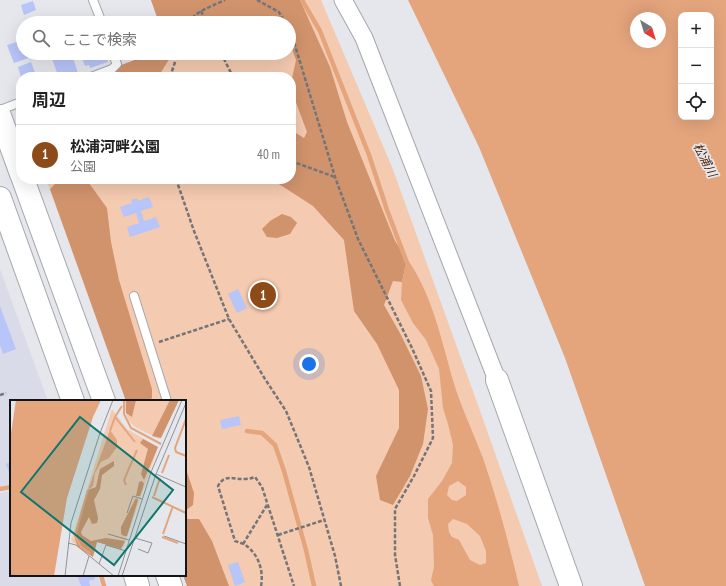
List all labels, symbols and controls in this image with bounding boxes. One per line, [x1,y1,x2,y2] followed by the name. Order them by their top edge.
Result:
[630,12,666,48] north arrow
[678,12,714,120] map controls
[678,12,714,48] button: +
[16,16,296,60] search box
[30,27,52,49] icon: search
[62,30,137,49] text: ここで検索
[678,48,714,84] button: −
[678,84,714,120] button: locate
[32,89,66,111] text: 周辺
[70,137,160,156] text: 松浦河畔公園
[691,140,721,181] water label: 松浦川
[42,146,48,163] text: 1
[257,146,280,163] text: 40 m
[70,158,96,175] text: 公園
[250,280,276,310] pin: 1
[299,354,319,374] your location
[10,400,186,576] inset map

